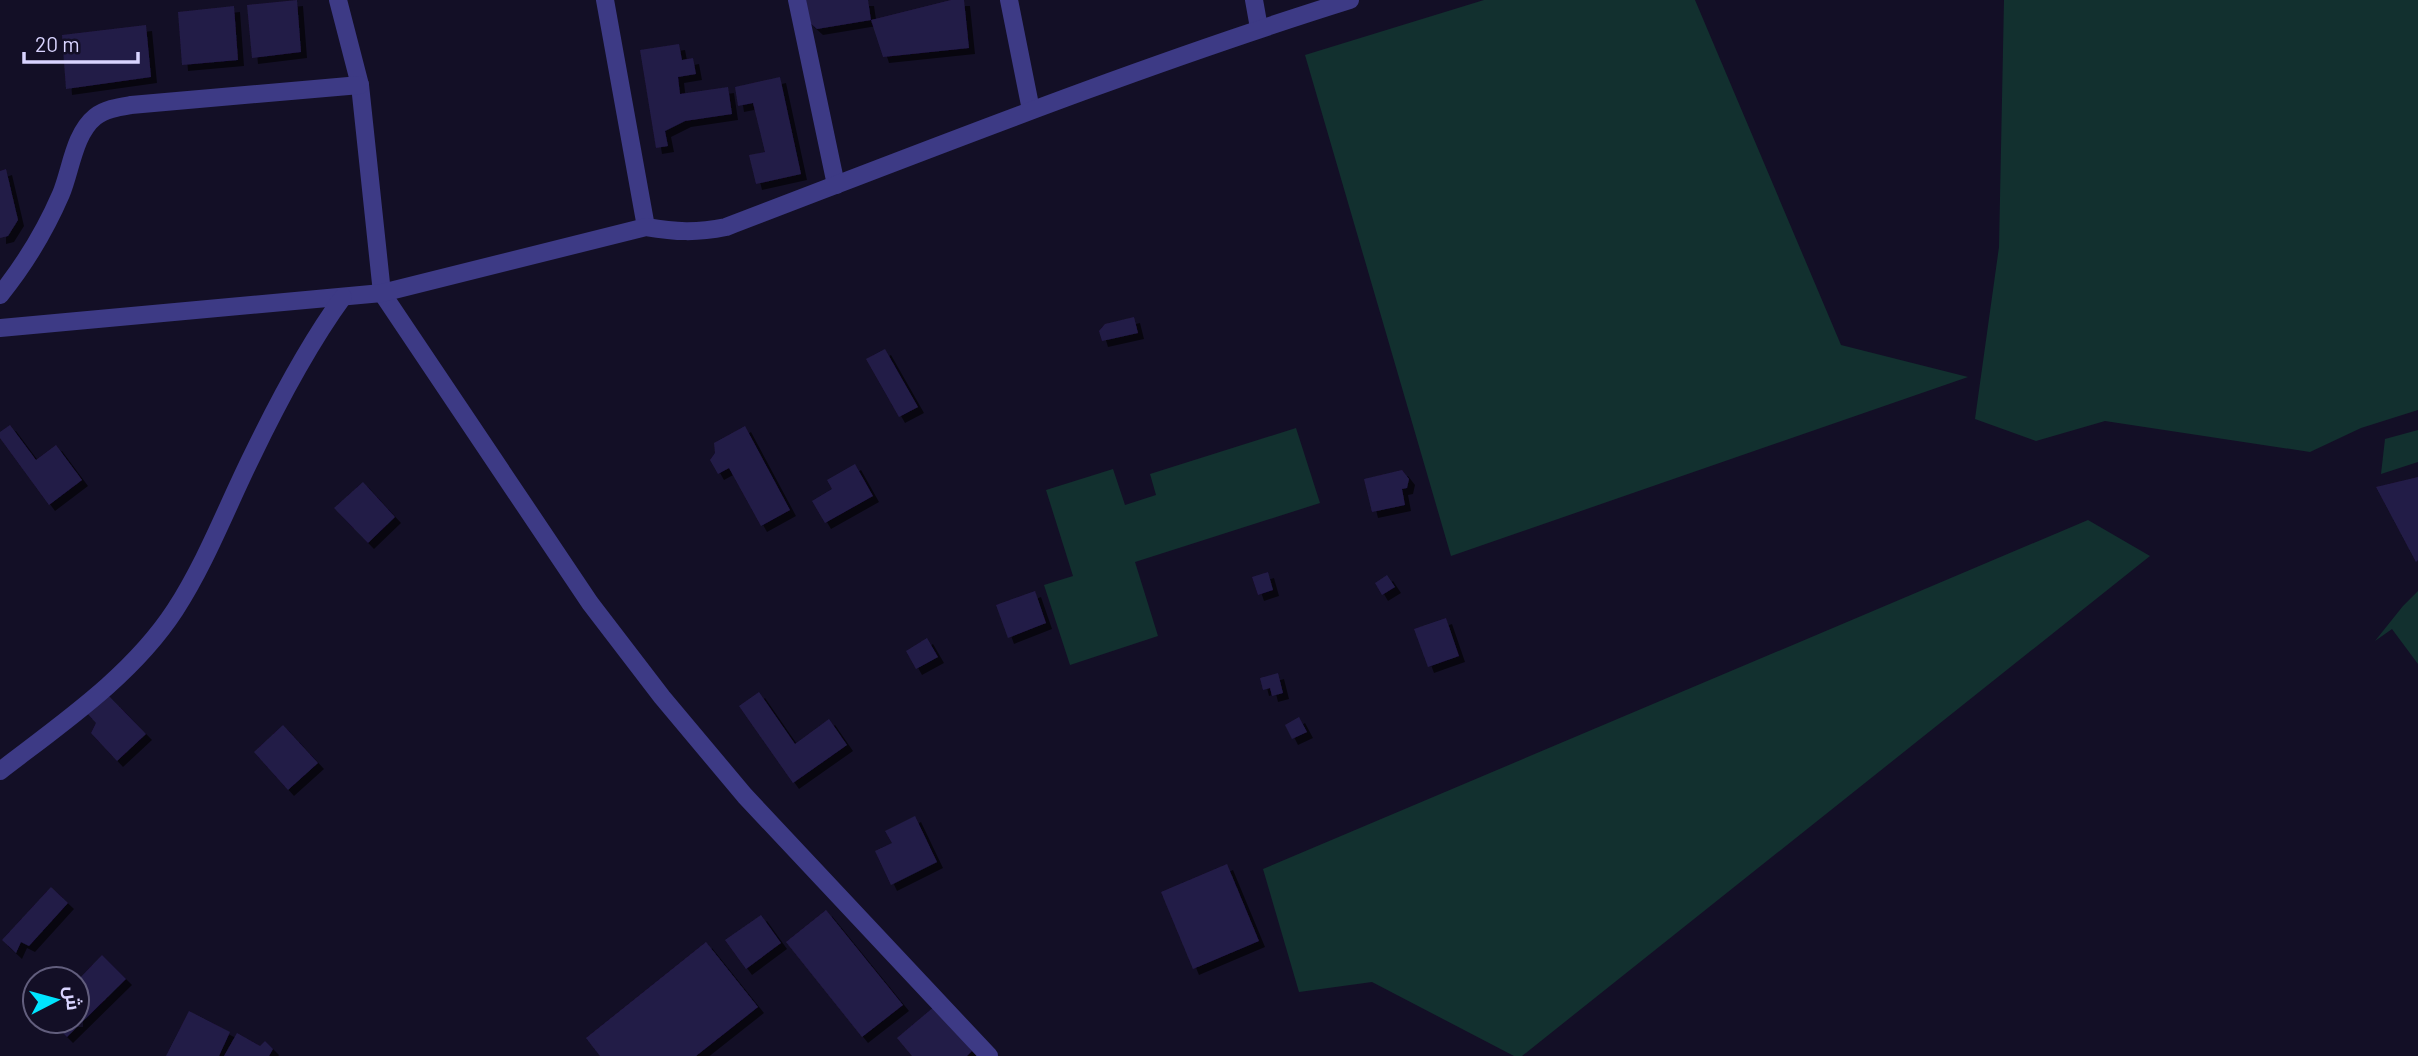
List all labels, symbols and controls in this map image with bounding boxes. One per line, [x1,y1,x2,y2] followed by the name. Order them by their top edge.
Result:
[24,21,138,65] scale bar
[35,31,80,56] text: 20 m
[21,965,91,1035] north arrow
[60,985,86,1012] text: ش

